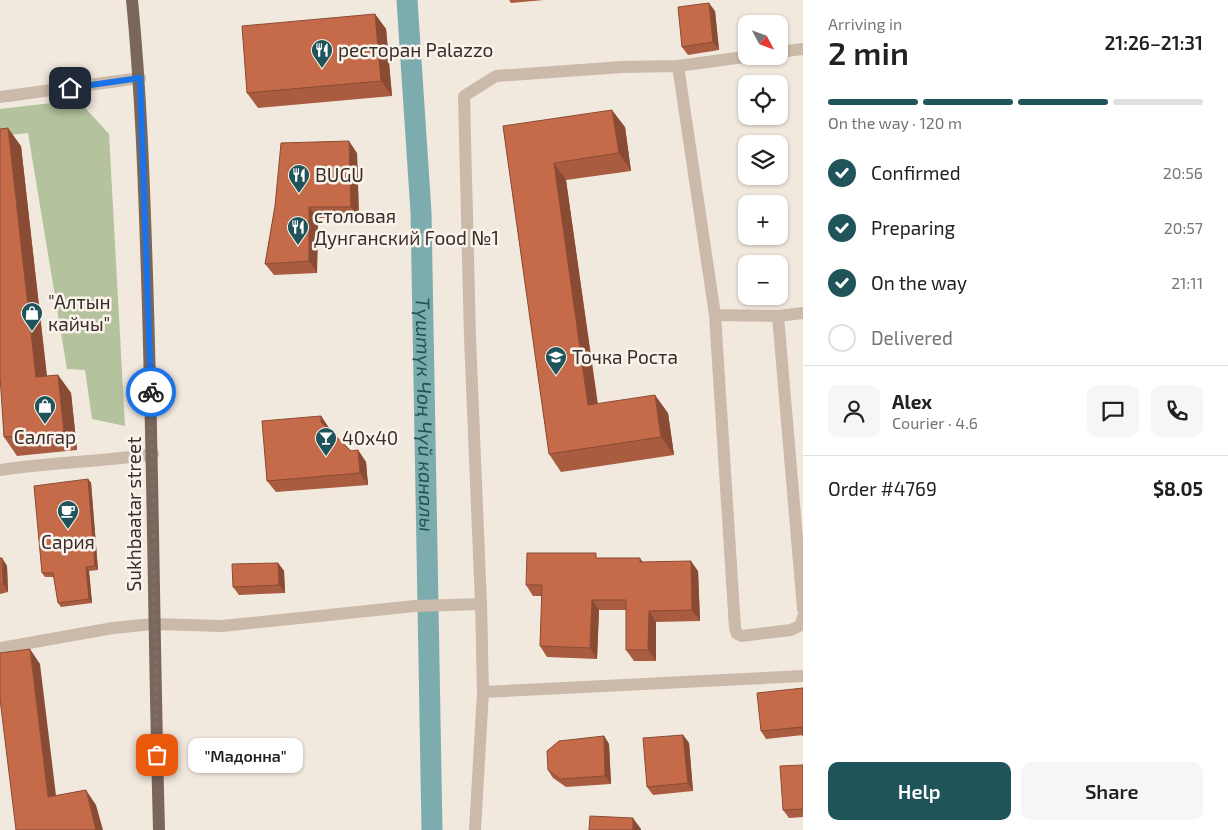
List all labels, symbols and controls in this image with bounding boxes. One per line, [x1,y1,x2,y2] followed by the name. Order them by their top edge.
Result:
[828,14,902,33] text: Arriving in
[738,15,788,65] north arrow
[738,15,788,305] map controls
[1104,31,1203,54] text: 21:26–21:31
[828,33,909,71] text: 2 min
[310,38,334,69] restaurant icon: ресторан Palazzo
[338,38,493,61] place label: ресторан Palazzo
[49,67,91,109] pin
[56,74,84,102] icon: home
[738,75,788,125] button: locate
[828,113,962,132] text: On the way · 120 m
[738,135,788,185] button: layers
[828,159,856,187] icon: check
[871,161,961,184] text: Confirmed
[287,163,311,194] restaurant icon: BUGU
[315,163,364,186] place label: BUGU
[1163,163,1203,182] text: 20:56
[738,195,788,245] button: +
[314,204,499,250] place label: столовая Дунганский Food №1
[828,214,856,242] icon: check
[286,215,310,246] restaurant icon: столовая Дунганский Food №1
[871,216,955,239] text: Preparing
[1164,218,1203,237] text: 20:57
[738,255,788,305] button: −
[828,269,856,297] icon: check
[871,271,967,294] text: On the way
[1171,273,1203,292] text: 21:11
[48,290,111,335] place label: "Алтын кайчы"
[412,297,440,532] water label: Түштүк Чоң Чүй каналы
[20,301,44,332] shop icon: "Алтын кайчы"
[871,326,953,349] text: Delivered
[544,345,568,376] school or university icon: Точка Роста
[572,345,678,368] place label: Точка Роста
[126,367,176,417] courier
[137,378,165,406] icon: bike
[828,385,880,437] button: person
[1087,385,1139,437] button: chat
[1151,385,1203,437] button: phone
[892,390,932,413] text: Alex
[33,394,57,425] shop icon: Салгар
[892,413,978,432] text: Courier · 4.6
[14,425,76,448] place label: Салгар
[314,426,338,457] bar icon: 40x40
[342,426,398,449] place label: 40x40
[122,437,145,591] street label: Sukhbaatar street
[828,477,937,500] text: Order #4769
[1153,477,1203,500] text: $8.05
[56,499,80,530] cafe icon: Сария
[41,530,95,553] place label: Сария
[136,734,178,776] pin
[187,738,302,772] callout: "Мадонна"
[143,741,171,769] icon: bag
[204,746,287,765] text: "Мадонна"
[828,762,1011,820] button: Help
[1021,762,1203,820] button: Share

